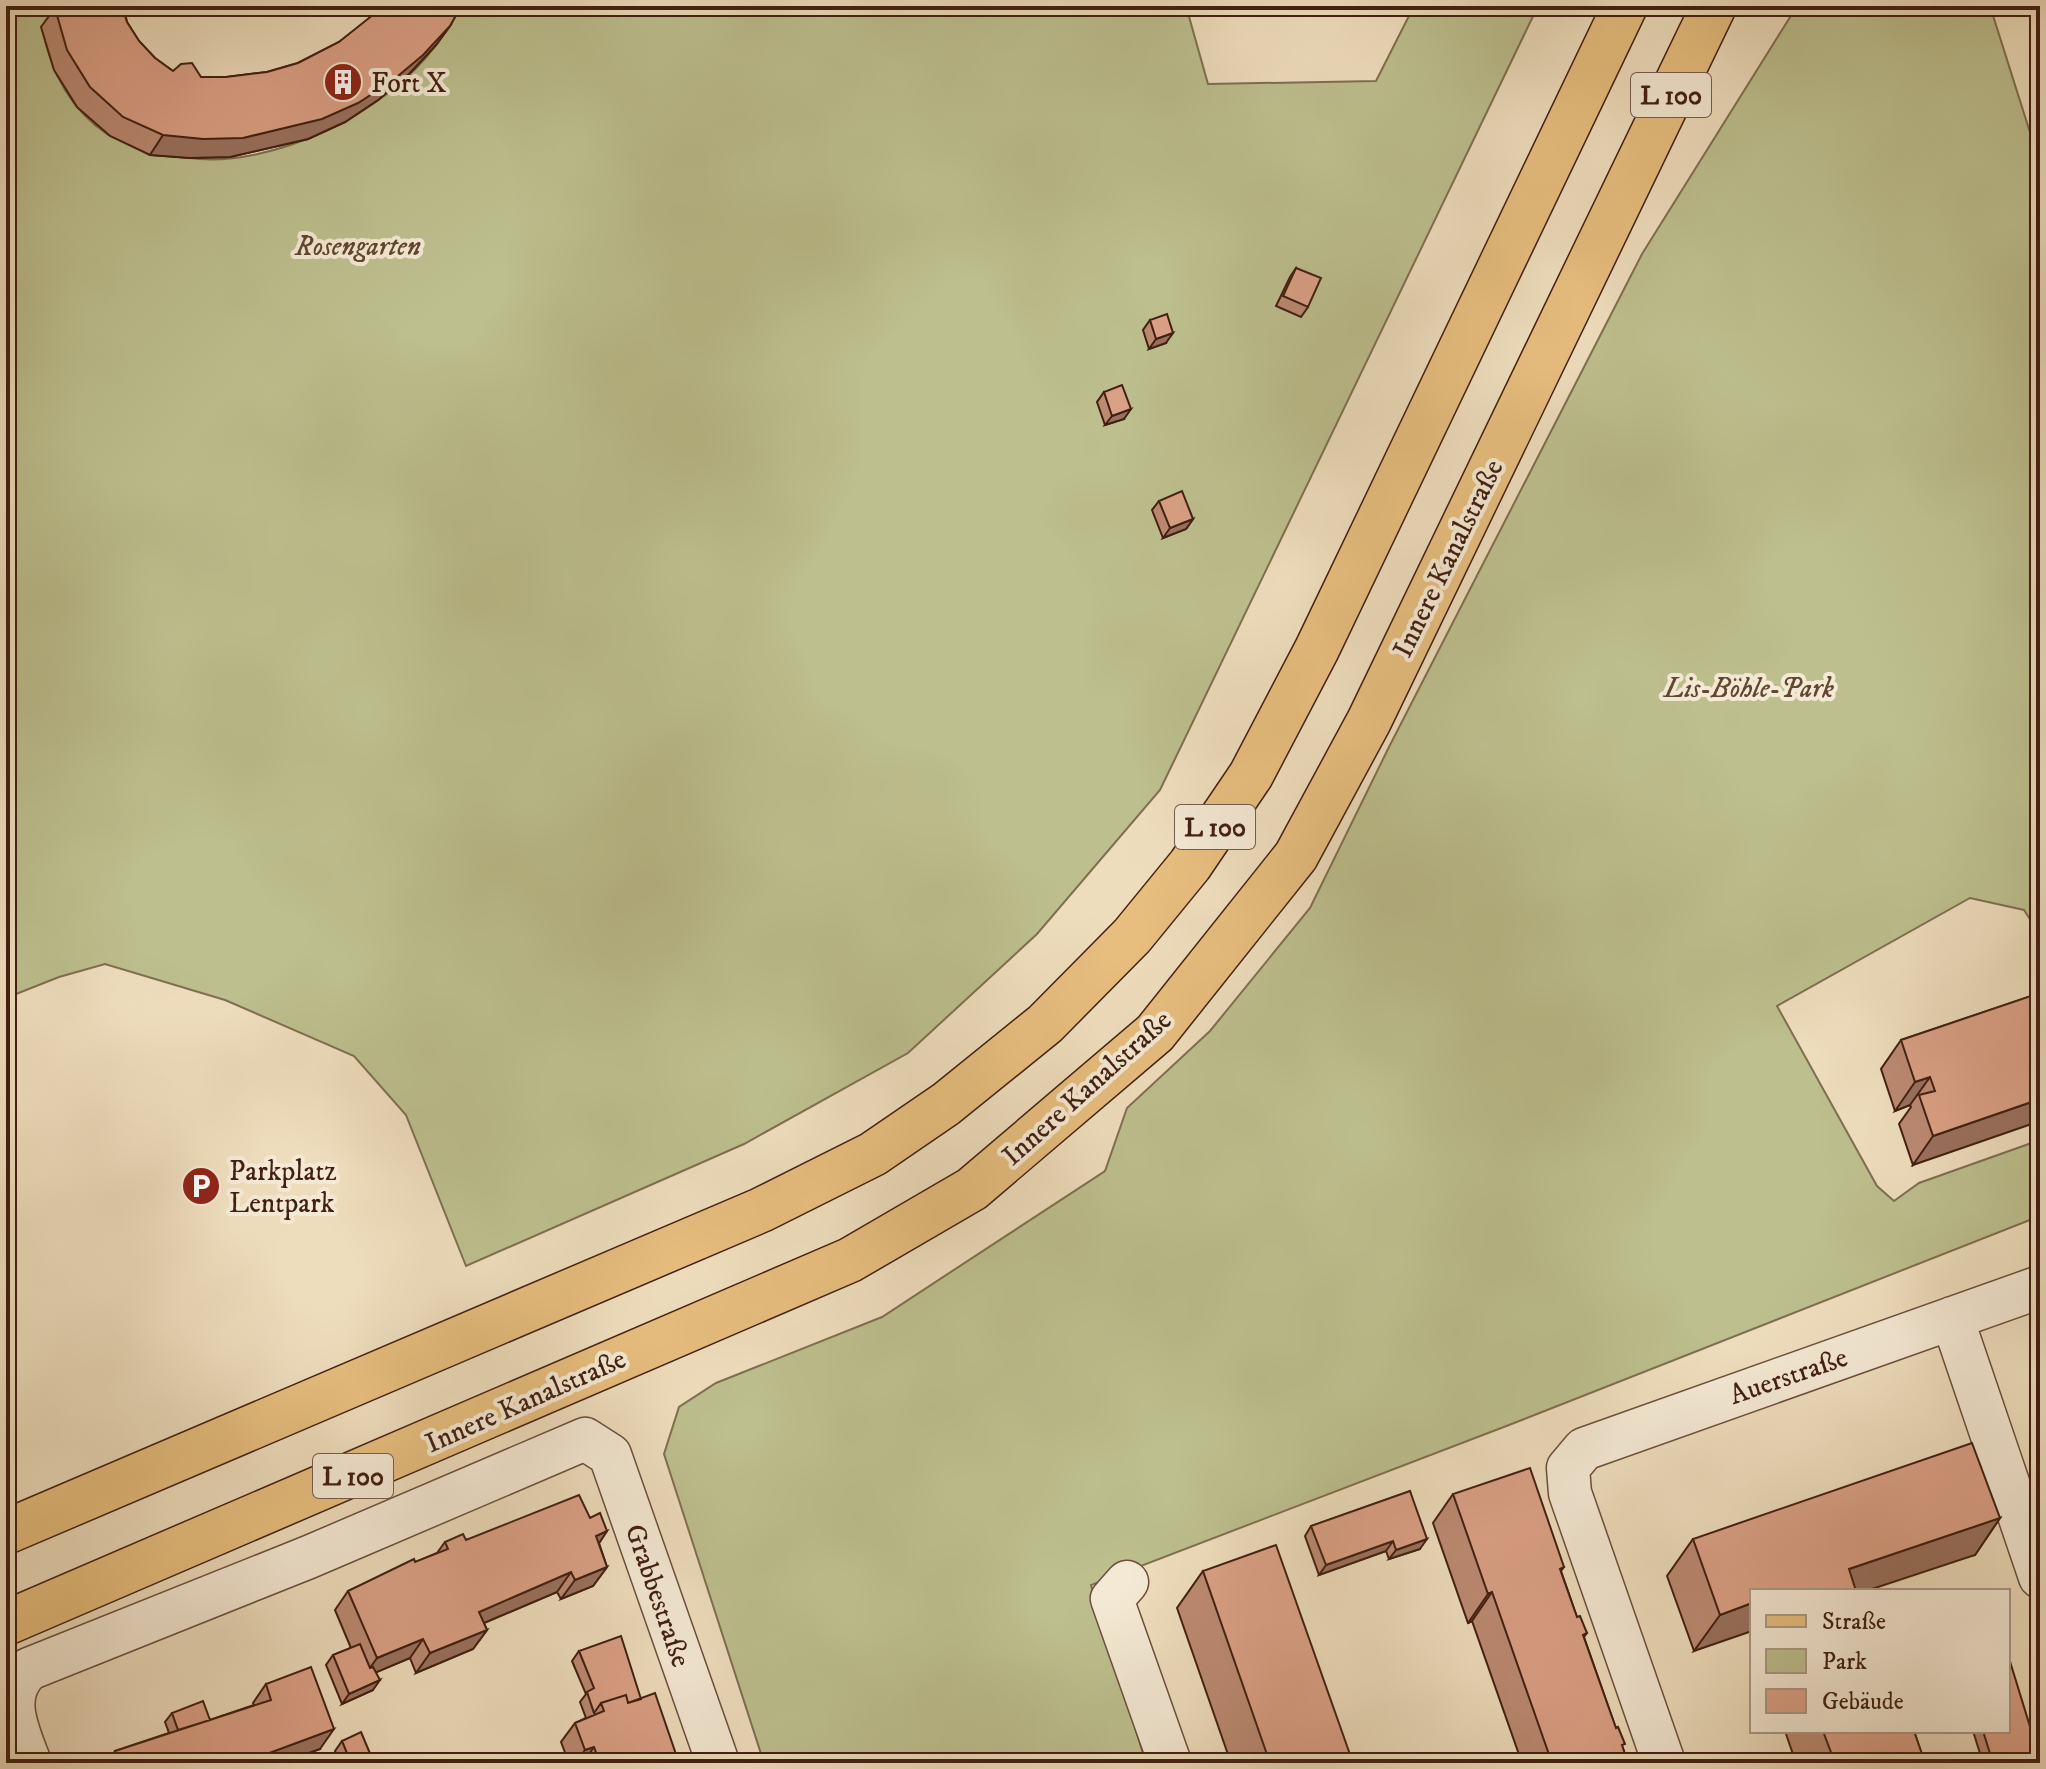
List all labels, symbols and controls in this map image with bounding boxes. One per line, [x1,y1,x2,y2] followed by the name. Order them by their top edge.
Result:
[322,61,364,103] building icon: Fort X
[371,66,446,101] place label: Fort X
[1631,73,1711,117] road number: L 100
[294,229,421,264] park label: Rosengarten
[1385,454,1511,663] street label: Innere Kanalstraße
[1662,671,1834,706] park label: Lis-Böhle-Park
[1175,805,1255,849] road number: L 100
[995,1003,1179,1173] street label: Innere Kanalstraße
[229,1154,337,1221] place label: Parkplatz Lentpark
[180,1165,222,1207] parking icon: Parkplatz Lentpark
[1725,1340,1852,1413] street label: Auerstraße
[420,1341,631,1461] street label: Innere Kanalstraße
[313,1454,393,1498] road number: L 100
[617,1519,698,1672] street label: Grabbestraße
[1750,1589,2010,1733] legend
[1822,1607,1886,1637] text: Straße
[1822,1647,1867,1677] text: Park
[1822,1687,1904,1717] text: Gebäude

